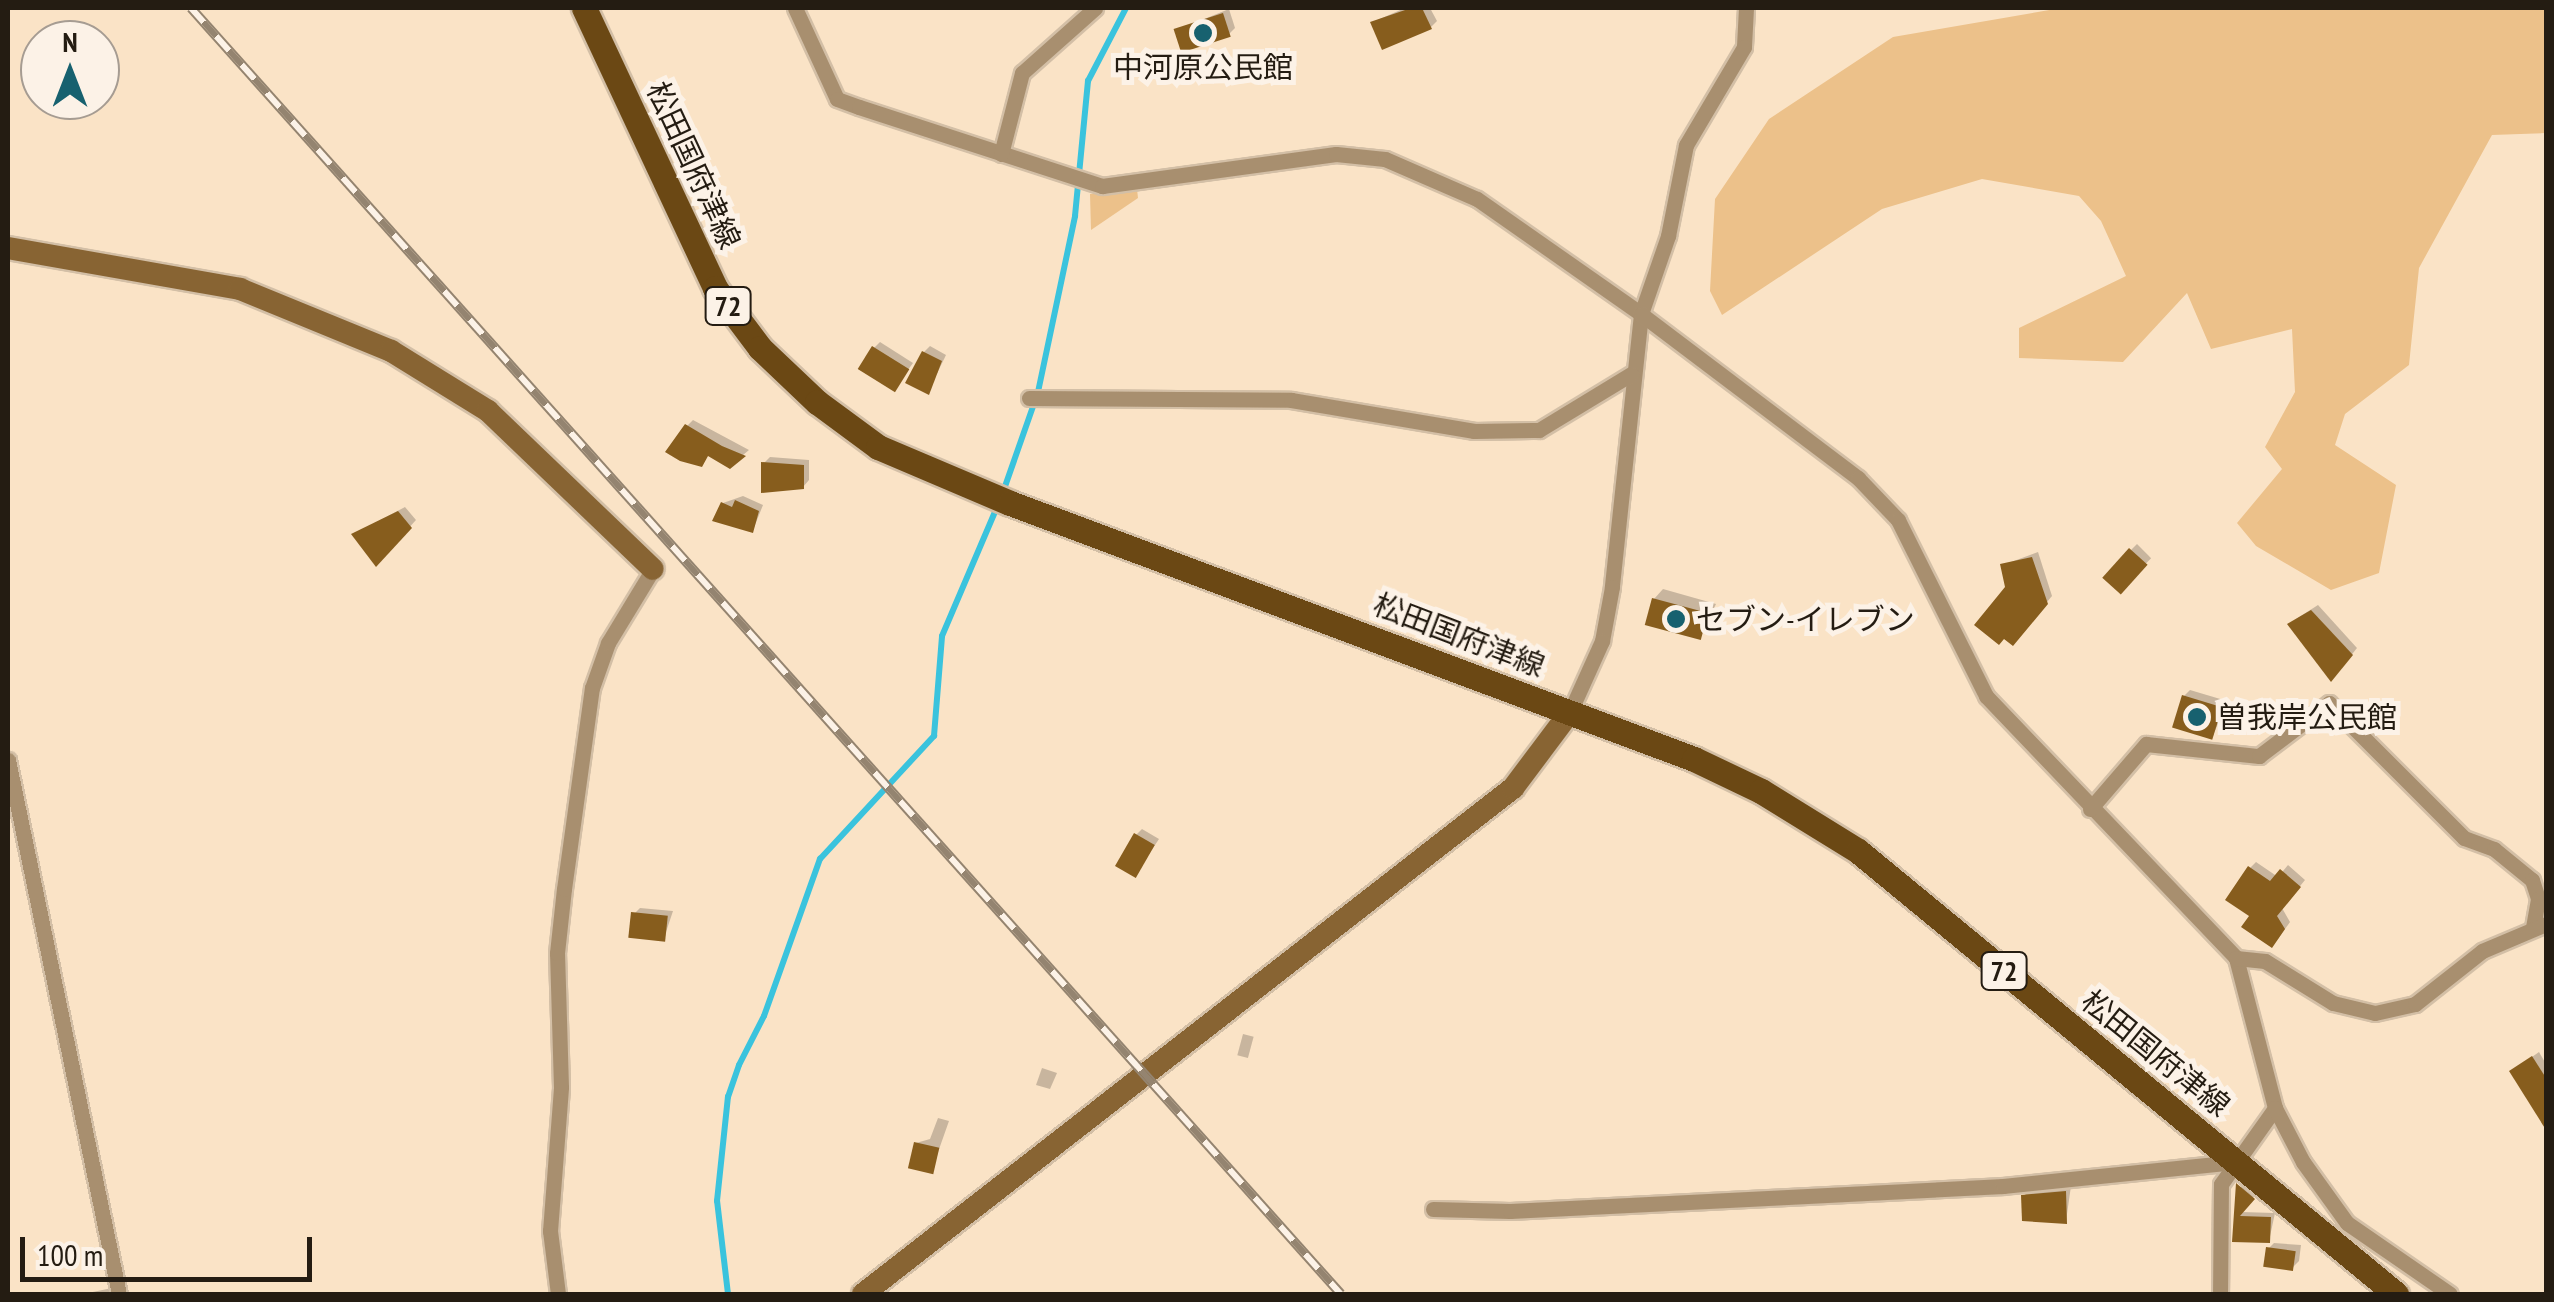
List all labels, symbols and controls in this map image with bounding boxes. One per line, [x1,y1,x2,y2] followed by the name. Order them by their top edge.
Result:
[20,20,120,120] north arrow
[1192,22,1214,44] marker: 中河原公民館
[62,23,78,60] text: N
[1113,49,1293,85] place label: 中河原公民館
[640,76,748,254] street label: 松田国府津線
[703,283,753,329] road number: 72
[1369,586,1549,684] street label: 松田国府津線
[1696,601,1915,637] place label: セブン-イレブン
[1665,608,1687,630] marker: セブン-イレブン
[2217,699,2397,735] place label: 曽我岸公民館
[2186,706,2208,728] marker: 曽我岸公民館
[1979,948,2029,994] road number: 72
[2075,982,2237,1124] street label: 松田国府津線
[25,1217,318,1279] scale bar
[37,1235,103,1274] text: 100 m

